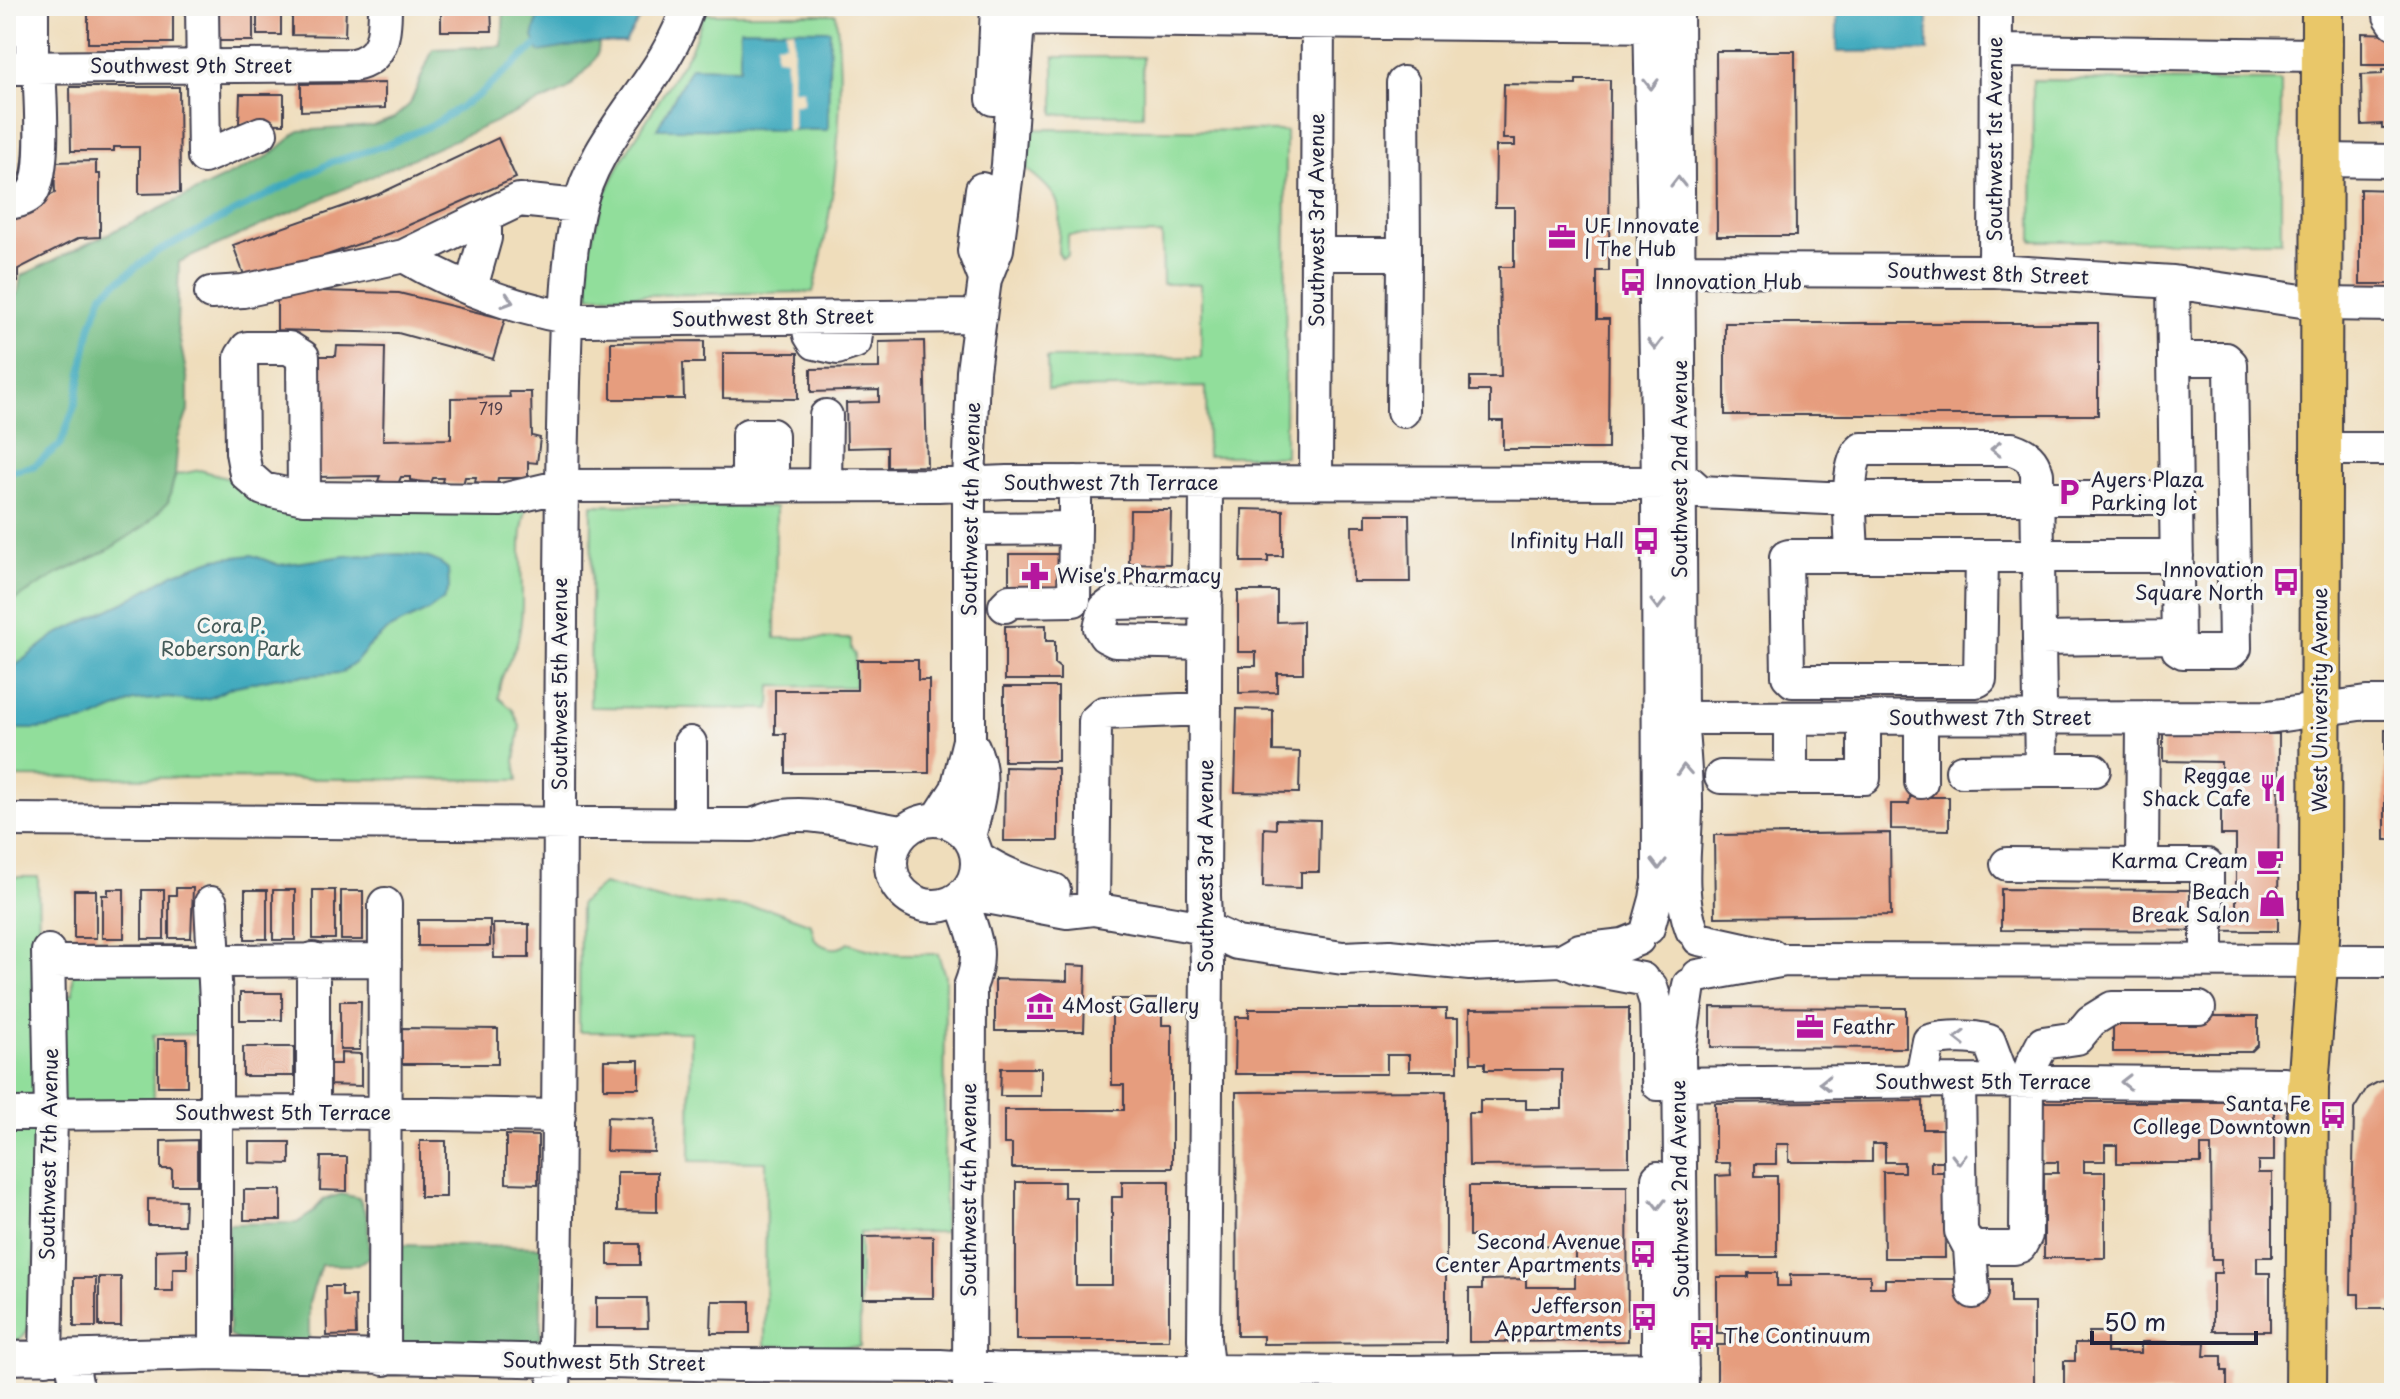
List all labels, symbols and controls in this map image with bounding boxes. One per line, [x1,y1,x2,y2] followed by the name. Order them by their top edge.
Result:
[1979,36,2009,241] street label: Southwest 1st Avenue
[90,50,292,80] street label: Southwest 9th Street
[1642,78,1660,91] one-way arrow
[1301,113,1331,327] street label: Southwest 3rd Avenue
[1669,175,1687,188] one-way arrow
[1584,210,1700,263] place label: UF Innovate | The Hub
[1547,222,1577,252] office icon: UF Innovate | The Hub
[1886,254,2090,292] street label: Southwest 8th Street
[1655,266,1802,296] place label: Innovation Hub
[1618,267,1648,297] bus stop icon: Innovation Hub
[501,292,515,308] one-way arrow
[672,300,874,334] street label: Southwest 8th Street
[1646,338,1664,351] one-way arrow
[1664,360,1694,578] street label: Southwest 2nd Avenue
[479,396,503,420] house number: 719
[953,402,987,616] street label: Southwest 4th Avenue
[1989,440,2002,458] one-way arrow
[2091,464,2204,517] place label: Ayers Plaza Parking lot
[1004,467,1218,497] street label: Southwest 7th Terrace
[2054,477,2084,507] parking icon: Ayers Plaza Parking lot
[1510,525,1624,555] place label: Infinity Hall
[1631,526,1661,556] bus stop icon: Infinity Hall
[2135,554,2264,607] place label: Innovation Square North
[1057,560,1221,590] place label: Wise's Pharmacy
[1020,561,1050,591] pharmacy icon: Wise's Pharmacy
[2271,567,2301,597] bus stop icon: Innovation Square North
[544,578,574,790] street label: Southwest 5th Avenue
[2304,588,2334,812] street label: West University Avenue
[1649,598,1667,611] one-way arrow
[161,610,301,663] park label: Cora P. Roberson Park
[1889,702,2091,732] street label: Southwest 7th Street
[1190,759,1220,973] street label: Southwest 3rd Avenue
[2142,760,2251,813] place label: Reggae Shack Cafe
[1676,763,1693,776] one-way arrow
[2258,773,2288,803] restaurant icon: Reggae Shack Cafe
[2111,845,2248,875] place label: Karma Cream
[2255,846,2285,876] cafe icon: Karma Cream
[1650,858,1668,871] one-way arrow
[2131,876,2250,929] place label: Beach Break Salon
[2257,888,2287,918] shop icon: Beach Break Salon
[1062,990,1199,1020] place label: 4Most Gallery
[1025,991,1055,1021] museum icon: 4Most Gallery
[1832,1011,1896,1041] place label: Feathr
[1795,1012,1825,1042] office icon: Feathr
[1953,1029,1966,1047] one-way arrow
[31,1048,65,1260] street label: Southwest 7th Avenue
[1875,1066,2091,1096] street label: Southwest 5th Terrace
[2119,1073,2132,1091] one-way arrow
[1818,1074,1831,1092] one-way arrow
[1662,1080,1696,1298] street label: Southwest 2nd Avenue
[953,1083,983,1297] street label: Southwest 4th Avenue
[2133,1088,2311,1141] place label: Santa Fe College Downtown
[175,1097,391,1127] street label: Southwest 5th Terrace
[2318,1100,2348,1130] bus stop icon: Santa Fe College Downtown
[1950,1153,1968,1166] one-way arrow
[1649,1198,1667,1211] one-way arrow
[1435,1226,1621,1279] place label: Second Avenue Center Apartments
[1628,1239,1658,1269] bus stop icon: Second Avenue Center Apartments
[1494,1290,1622,1343] place label: Jefferson Appartments
[2092,1295,2256,1345] scale bar
[1629,1302,1659,1332] bus stop icon: Jefferson Appartments
[2104,1303,2166,1339] text: 50 m
[1724,1320,1871,1350] place label: The Continuum
[1687,1321,1717,1351] bus stop icon: The Continuum
[502,1344,706,1378] street label: Southwest 5th Street

